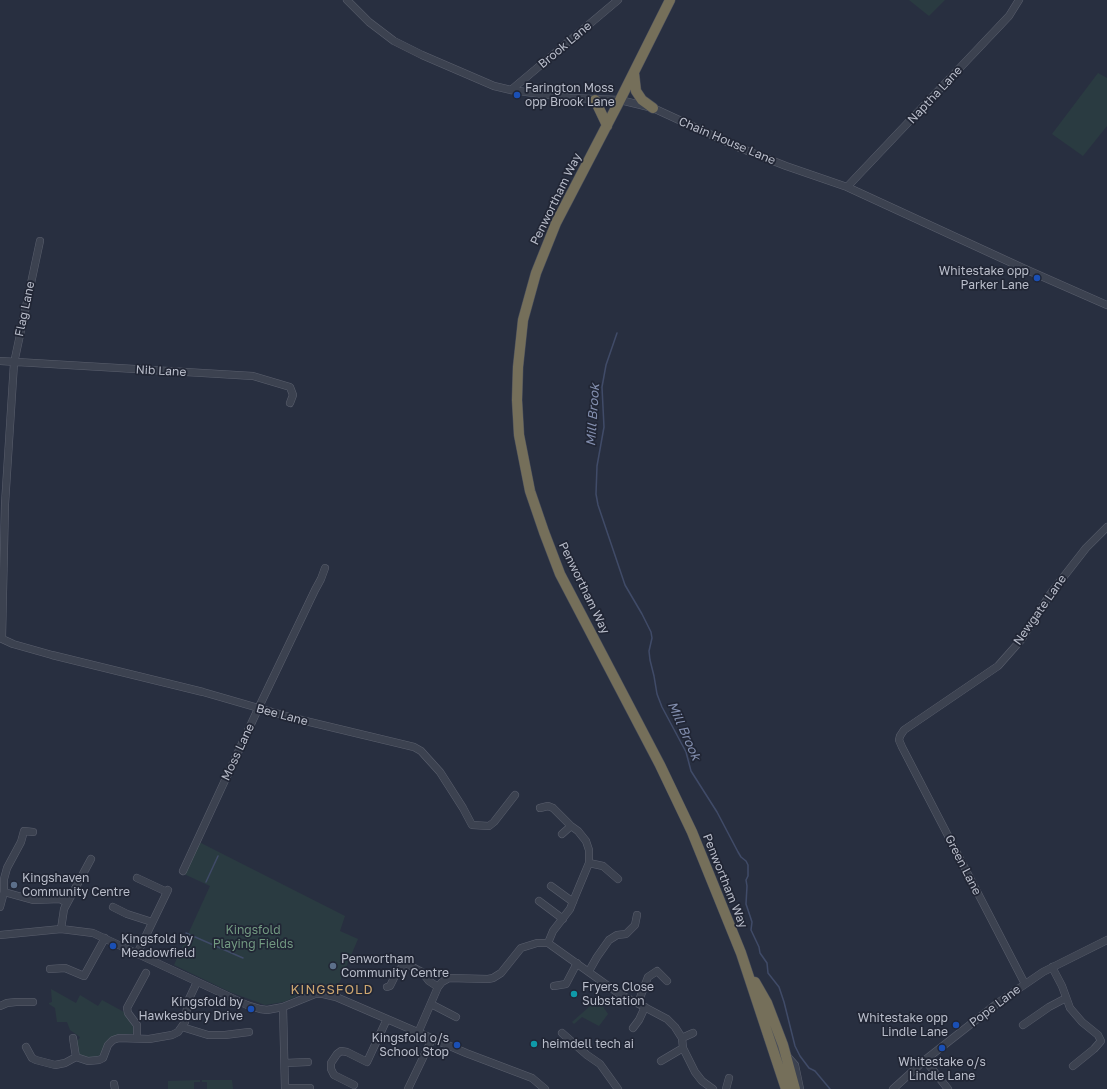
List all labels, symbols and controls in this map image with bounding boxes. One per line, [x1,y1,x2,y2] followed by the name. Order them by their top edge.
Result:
[536,19,594,71] street label: Brook Lane
[905,63,965,127] street label: Naptha Lane
[525,81,615,109] place label: Farington Moss opp Brook Lane
[512,90,522,100] marker: Farington Moss opp Brook Lane
[676,114,778,168] street label: Chain House Lane
[527,151,585,247] street label: Penwortham Way
[939,264,1029,292] place label: Whitestake opp Parker Lane
[1032,273,1042,283] marker: Whitestake opp Parker Lane
[12,280,38,338] street label: Flag Lane
[135,362,187,380] street label: Nib Lane
[583,383,603,447] water label: Mill Brook
[555,540,613,636] street label: Penwortham Way
[1010,572,1070,648] street label: Newgate Lane
[664,699,704,763] water label: Mill Brook
[255,701,309,729] street label: Bee Lane
[219,721,257,783] street label: Moss Lane
[699,832,751,930] street label: Penwortham Way
[942,833,984,897] street label: Green Lane
[22,871,130,899] place label: Kingshaven Community Centre
[9,880,19,890] marker: Kingshaven Community Centre
[213,923,293,951] park label: Kingsfold Playing Fields
[121,932,195,960] place label: Kingsfold by Meadowfield
[108,941,118,951] marker: Kingsfold by Meadowfield
[341,952,449,980] place label: Penwortham Community Centre
[328,961,338,971] marker: Penwortham Community Centre
[582,980,654,1008] place label: Fryers Close Substation
[290,982,374,998] district label: KINGSFOLD
[967,982,1023,1030] street label: Pope Lane
[569,989,579,999] marker: Fryers Close Substation
[139,995,243,1023] place label: Kingsfold by Hawkesbury Drive
[246,1004,256,1014] marker: Kingsfold by Hawkesbury Drive
[858,1011,948,1039] place label: Whitestake opp Lindle Lane
[951,1020,961,1030] marker: Whitestake opp Lindle Lane
[372,1031,449,1059] place label: Kingsfold o/s School Stop
[542,1037,634,1051] place label: heimdell tech ai
[529,1039,539,1049] marker: heimdell tech ai
[452,1040,462,1050] marker: Kingsfold o/s School Stop
[937,1043,947,1053] marker: Whitestake o/s Lindle Lane
[898,1055,986,1083] place label: Whitestake o/s Lindle Lane

